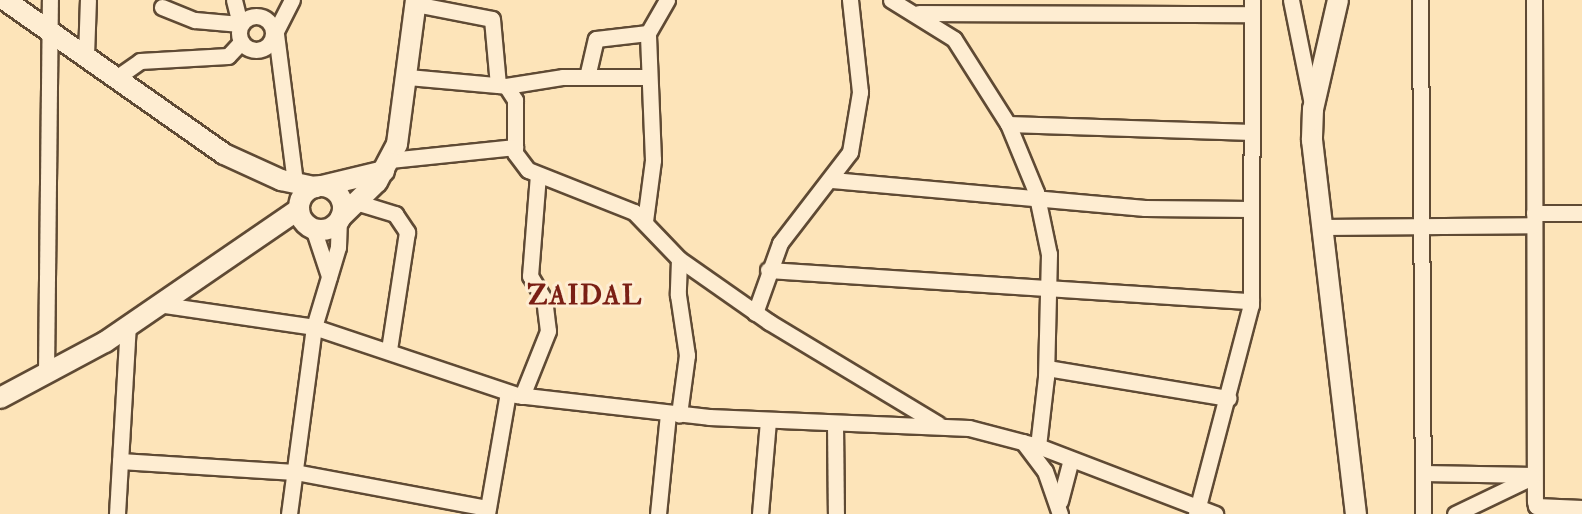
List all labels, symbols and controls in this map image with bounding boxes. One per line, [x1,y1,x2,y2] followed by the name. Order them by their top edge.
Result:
[527,280,643,312] district label: ZAIDAL

